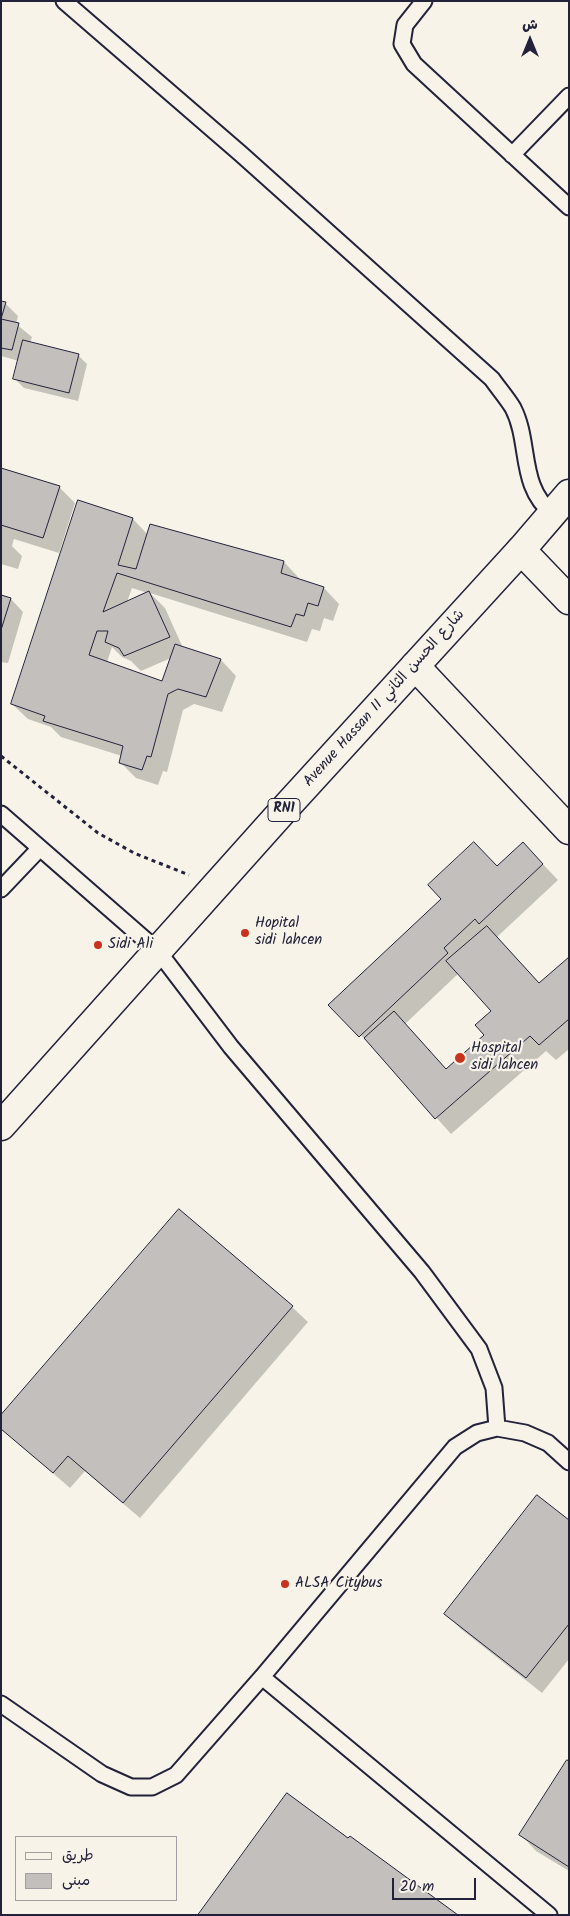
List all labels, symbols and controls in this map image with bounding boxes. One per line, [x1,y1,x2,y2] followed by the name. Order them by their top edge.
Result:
[522,14,538,36] text: ش
[505,15,555,65] north arrow
[301,607,469,791] street label: Avenue Hassan II شارع الحسن الثاني
[268,798,300,822] road number: RN1
[255,915,322,950] place label: Hopital sidi lahcen
[239,927,251,939] marker: Hopital sidi lahcen
[108,936,153,954] place label: Sidi Ali
[92,939,104,951] marker: Sidi Ali
[471,1040,538,1075] place label: Hospital sidi lahcen
[453,1051,467,1065] marker: Hospital sidi lahcen
[295,1575,382,1593] place label: ALSA Citybus
[279,1578,291,1590] marker: ALSA Citybus
[15,1836,178,1901] legend
[62,1844,94,1868] text: طريق
[395,1868,479,1900] scale bar
[62,1869,90,1893] text: مبنى
[400,1875,434,1899] text: 20 m

